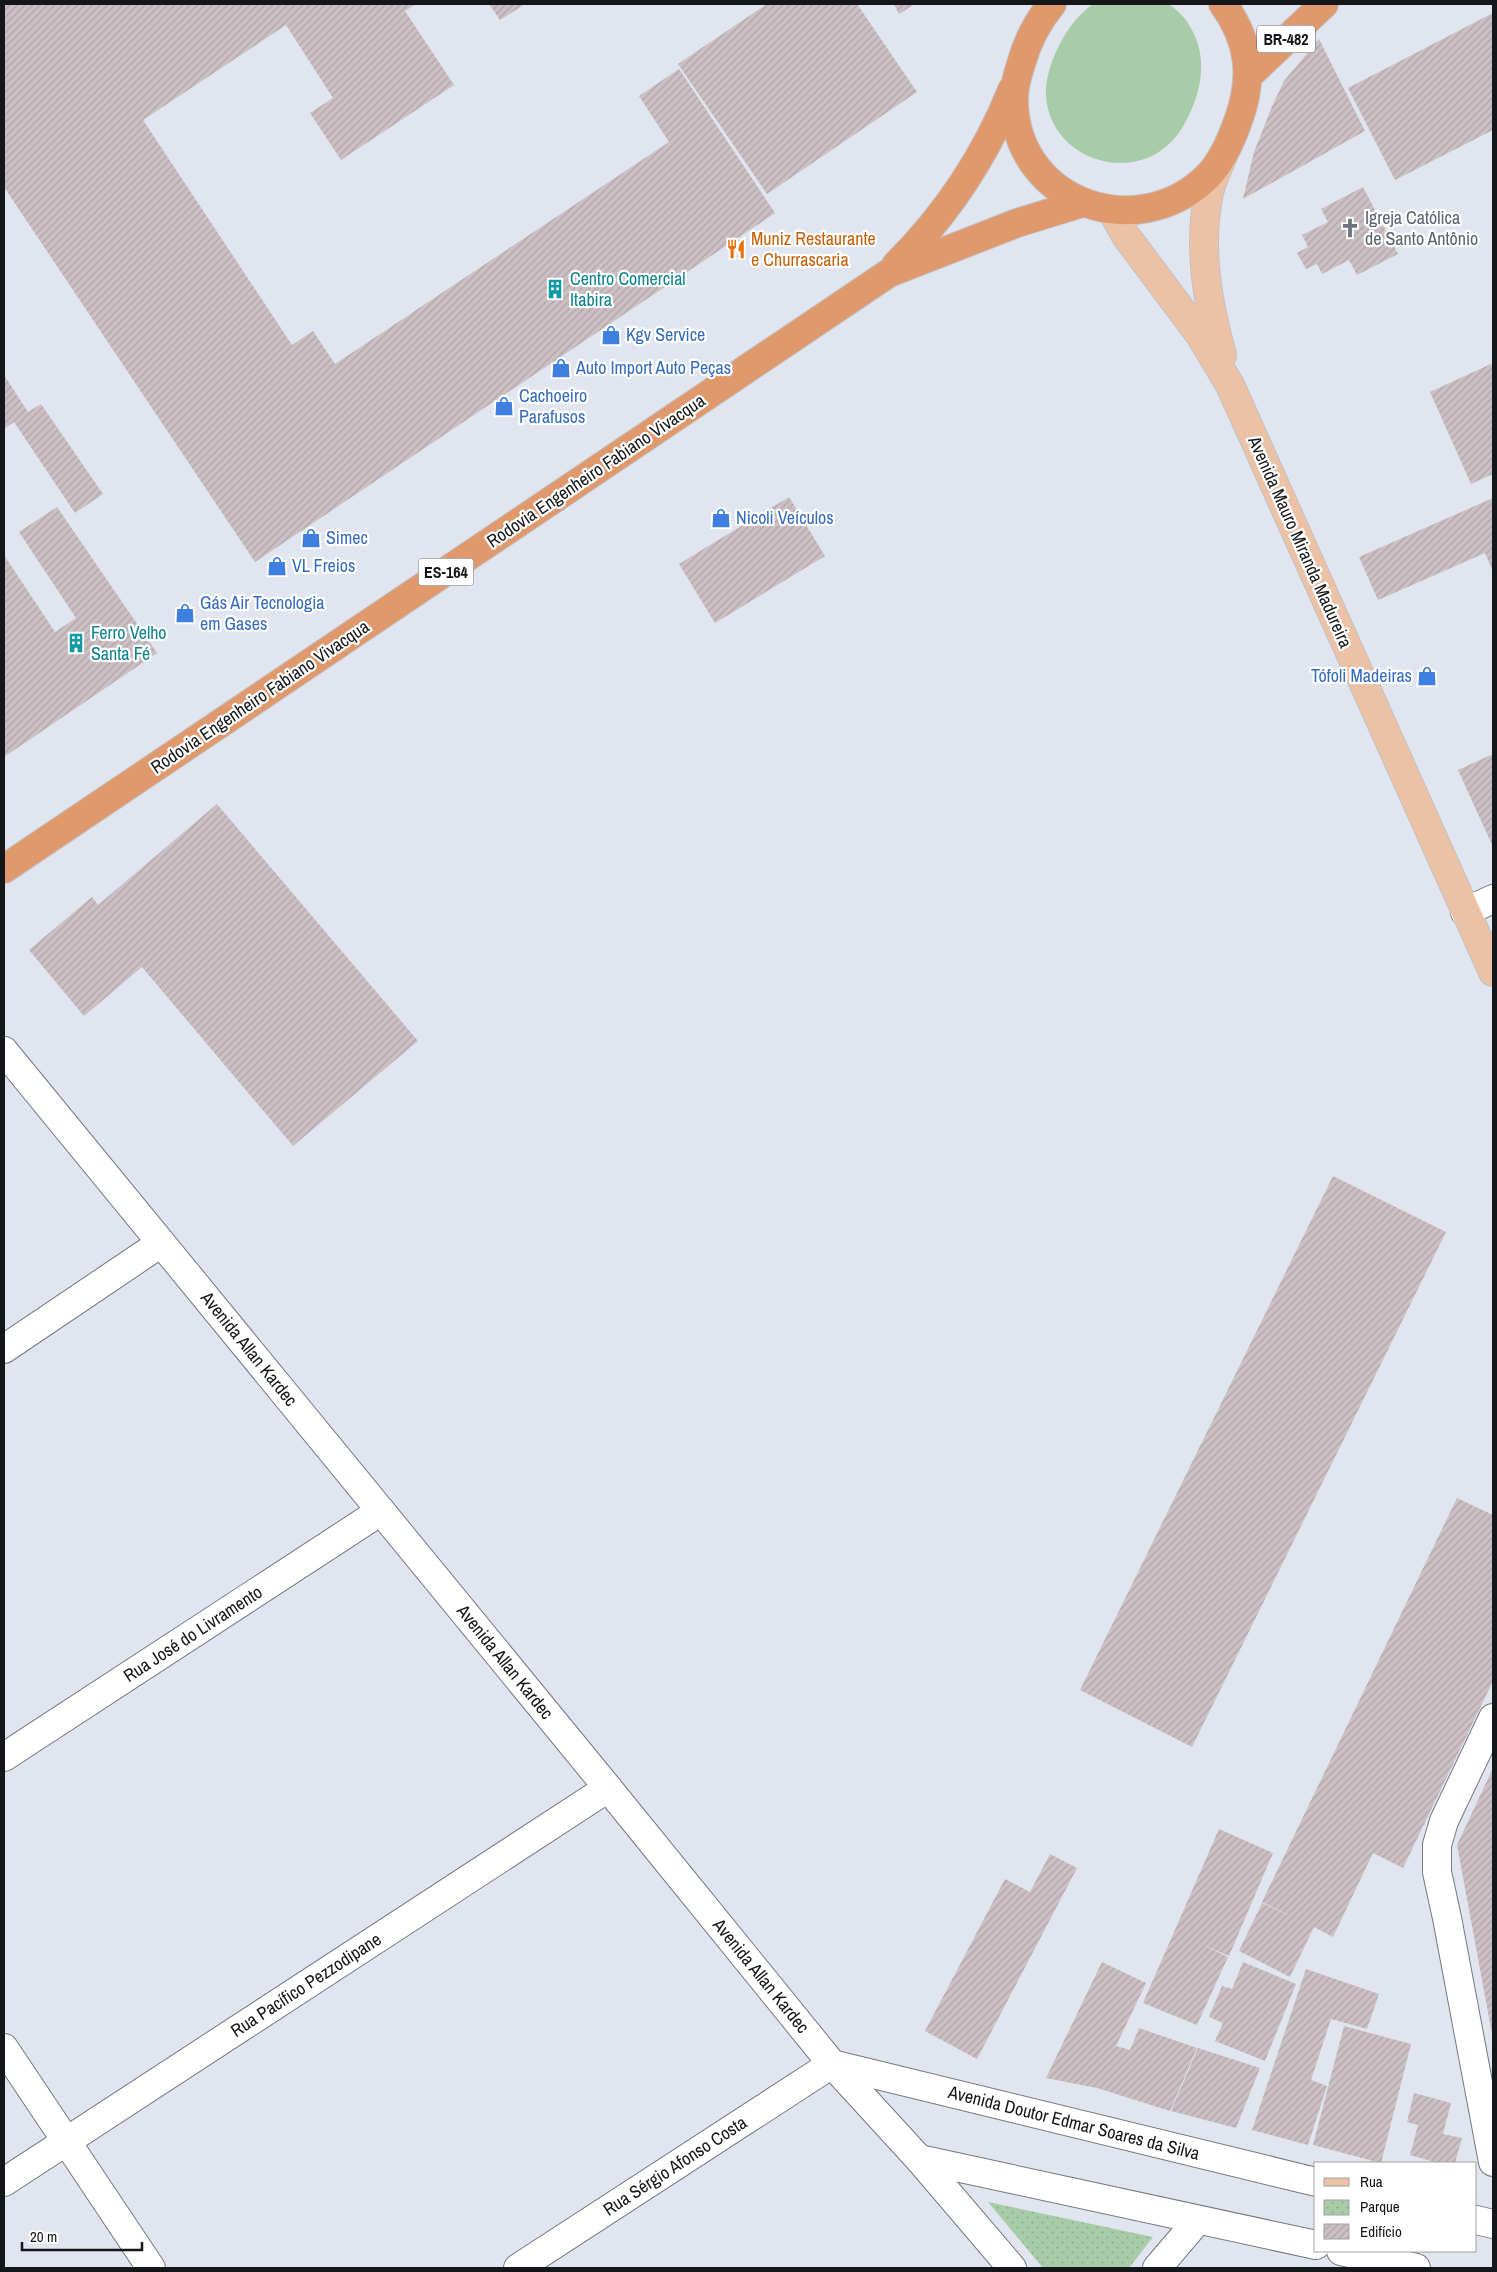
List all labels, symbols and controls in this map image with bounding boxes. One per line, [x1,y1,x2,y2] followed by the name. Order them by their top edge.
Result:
[1257,26,1315,52] road number: BR-482
[1365,205,1478,251] place label: Igreja Católica de Santo Antônio
[1339,217,1361,239] church icon: Igreja Católica de Santo Antônio
[751,226,876,272] place label: Muniz Restaurante e Churrascaria
[725,238,747,260] restaurant icon: Muniz Restaurante e Churrascaria
[570,266,686,312] place label: Centro Comercial Itabira
[544,278,566,300] building icon: Centro Comercial Itabira
[626,322,705,347] place label: Kgv Service
[600,324,622,346] shop icon: Kgv Service
[575,355,731,380] place label: Auto Import Auto Peças
[550,357,572,379] shop icon: Auto Import Auto Peças
[519,383,587,429] place label: Cachoeiro Parafusos
[482,388,710,553] street label: Rodovia Engenheiro Fabiano Vivacqua
[493,395,515,417] shop icon: Cachoeiro Parafusos
[1242,431,1359,652] street label: Avenida Mauro Miranda Madureira
[736,505,834,530] place label: Nicoli Veículos
[710,507,732,529] shop icon: Nicoli Veículos
[326,525,368,550] place label: Simec
[300,527,322,549] shop icon: Simec
[292,553,355,578] place label: VL Freios
[266,555,288,577] shop icon: VL Freios
[418,558,474,586] road number: ES-164
[200,590,324,636] place label: Gás Air Tecnologia em Gases
[174,602,196,624] shop icon: Gás Air Tecnologia em Gases
[146,614,374,779] street label: Rodovia Engenheiro Fabiano Vivacqua
[91,620,167,666] place label: Ferro Velho Santa Fé
[65,632,87,654] building icon: Ferro Velho Santa Fé
[1311,663,1412,688] place label: Tófoli Madeiras
[1416,665,1438,687] shop icon: Tófoli Madeiras
[195,1285,303,1411] street label: Avenida Allan Kardec
[118,1579,267,1688] street label: Rua José do Livramento
[451,1598,559,1724] street label: Avenida Allan Kardec
[707,1912,815,2038] street label: Avenida Allan Kardec
[226,1927,386,2043] street label: Rua Pacífico Pezzodipane
[945,2079,1202,2166] street label: Avenida Doutor Edmar Soares da Silva
[598,2110,751,2221] street label: Rua Sérgio Afonso Costa
[1314,2162,1477,2252] legend
[1360,2171,1383,2192] text: Rua
[1360,2196,1400,2217] text: Parque
[22,2220,142,2252] scale bar
[1360,2221,1402,2242] text: Edifício
[30,2226,57,2247] text: 20 m

